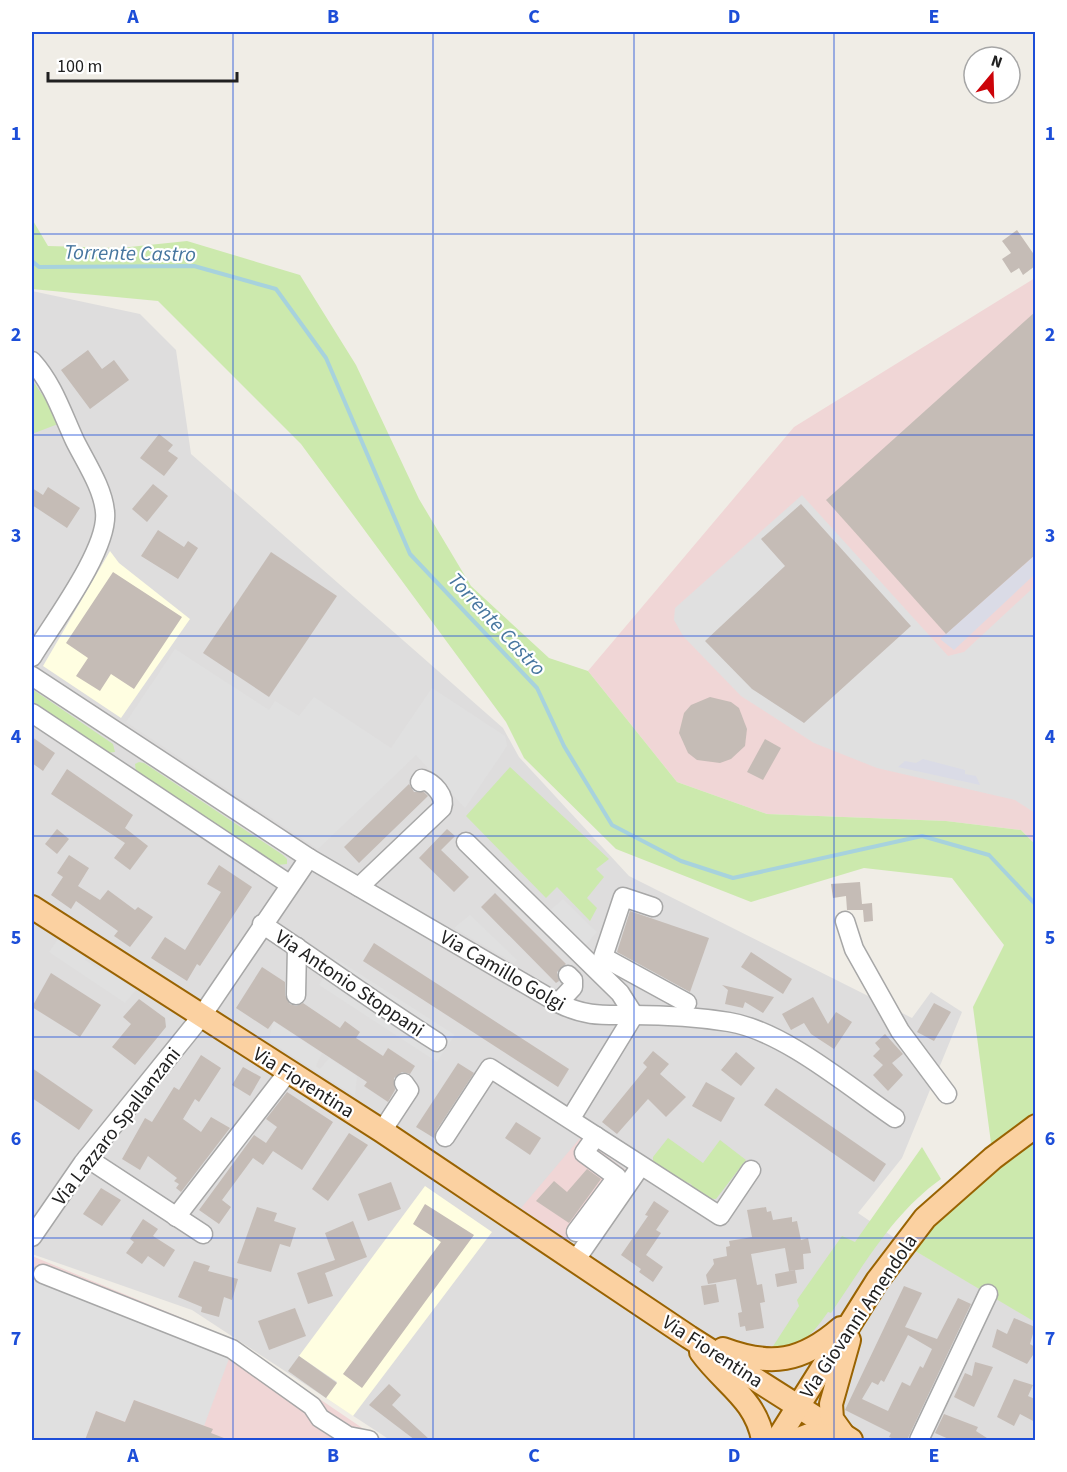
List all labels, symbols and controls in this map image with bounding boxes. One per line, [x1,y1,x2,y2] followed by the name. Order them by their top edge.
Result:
[126,3,139,31] text: A
[327,3,339,31] text: B
[528,3,540,31] text: C
[728,3,740,31] text: D
[929,3,939,31] text: E
[48,45,237,83] scale bar
[962,45,1022,105] north arrow
[988,50,1005,74] text: N
[57,54,102,79] text: 100 m
[11,120,21,148] text: 1
[1045,120,1055,148] text: 1
[64,237,196,269] water label: Torrente Castro
[11,321,21,349] text: 2
[1045,321,1055,349] text: 2
[11,522,21,550] text: 3
[1045,522,1055,550] text: 3
[441,566,553,682] water label: Torrente Castro
[11,723,22,751] text: 4
[1045,723,1056,751] text: 4
[269,923,430,1044] street label: Via Antonio Stoppani
[11,924,21,952] text: 5
[435,924,570,1018] street label: Via Camillo Golgi
[1045,924,1055,952] text: 5
[247,1040,360,1125] street label: Via Fiorentina
[46,1042,188,1212] street label: Via Lazzaro Spallanzani
[11,1125,21,1153] text: 6
[1045,1125,1055,1153] text: 6
[793,1229,924,1404] street label: Via Giovanni Amendola
[657,1309,768,1395] street label: Via Fiorentina
[11,1325,21,1353] text: 7
[1045,1325,1055,1353] text: 7
[126,1442,139,1470] text: A
[327,1442,339,1470] text: B
[528,1442,540,1470] text: C
[728,1442,740,1470] text: D
[929,1442,939,1470] text: E

